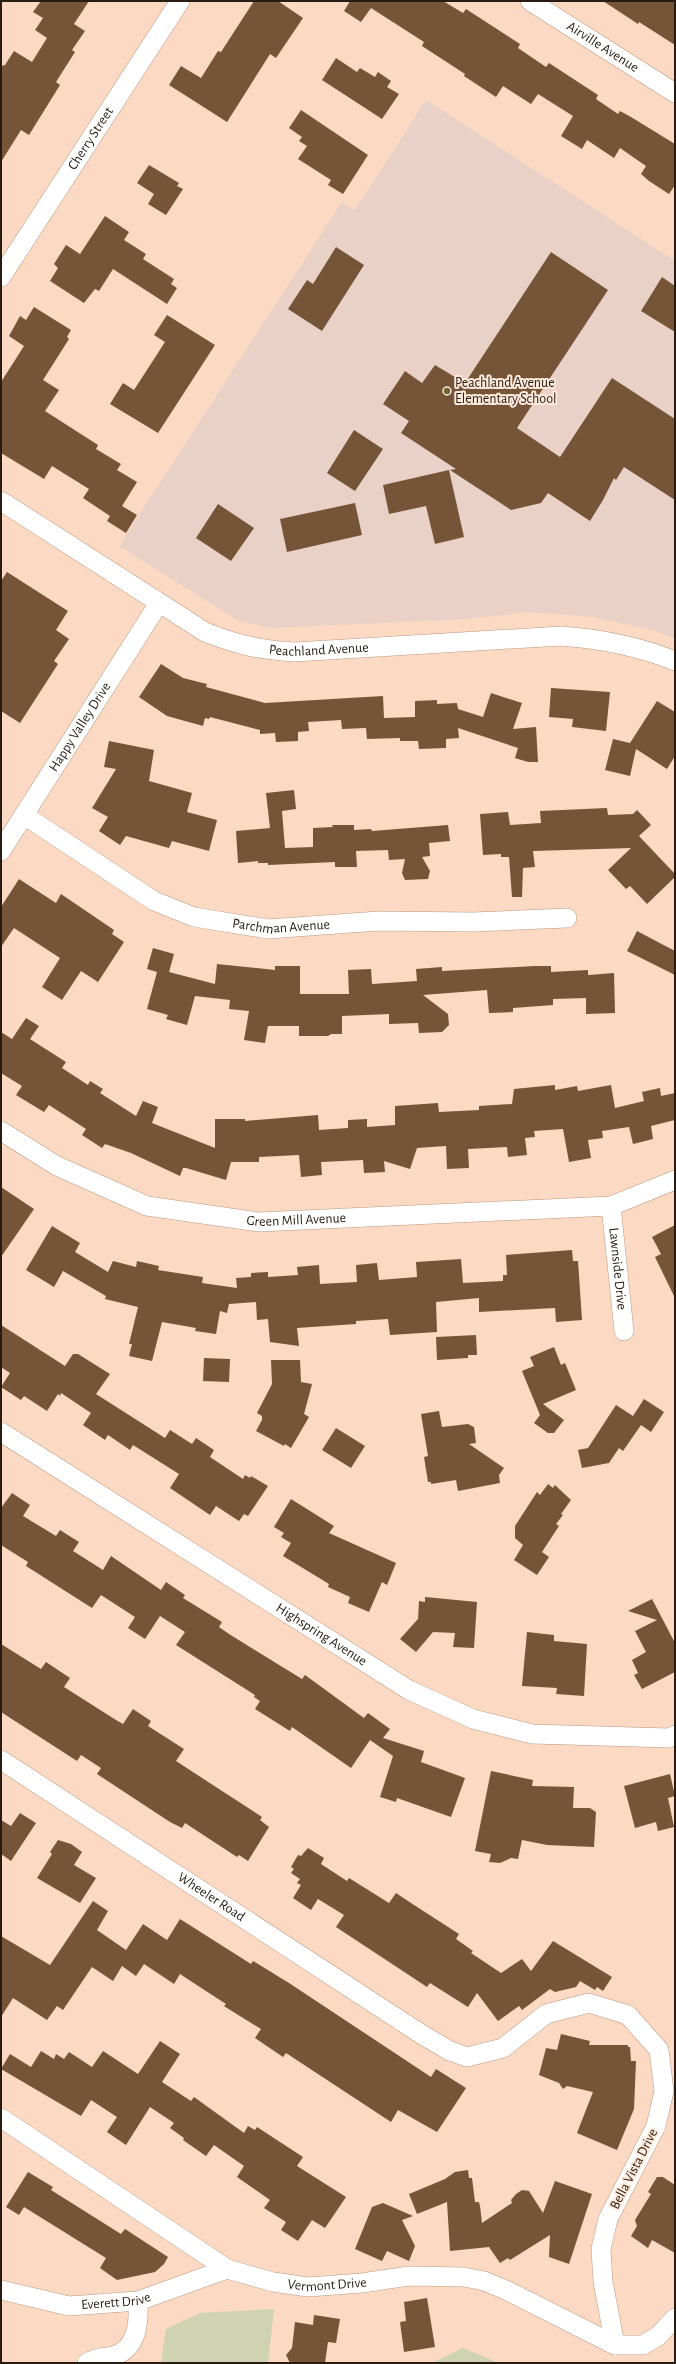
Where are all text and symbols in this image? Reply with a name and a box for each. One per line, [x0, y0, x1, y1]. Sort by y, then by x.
street label: Airville Avenue [564, 19, 641, 75]
street label: Cherry Street [65, 104, 116, 172]
place label: Peachland Avenue Elementary School [455, 376, 557, 406]
marker: Peachland Avenue Elementary School [442, 386, 452, 396]
street label: Peachland Avenue [268, 641, 369, 659]
street label: Happy Valley Drive [47, 680, 113, 774]
street label: Parchman Avenue [231, 916, 331, 937]
street label: Green Mill Avenue [246, 1211, 346, 1229]
street label: Lawnside Drive [606, 1227, 629, 1310]
street label: Highspring Avenue [273, 1601, 369, 1668]
street label: Wheeler Road [175, 1870, 247, 1924]
street label: Bella Vista Drive [608, 2126, 660, 2212]
street label: Vermont Drive [287, 2275, 368, 2294]
street label: Everett Drive [81, 2290, 153, 2312]

